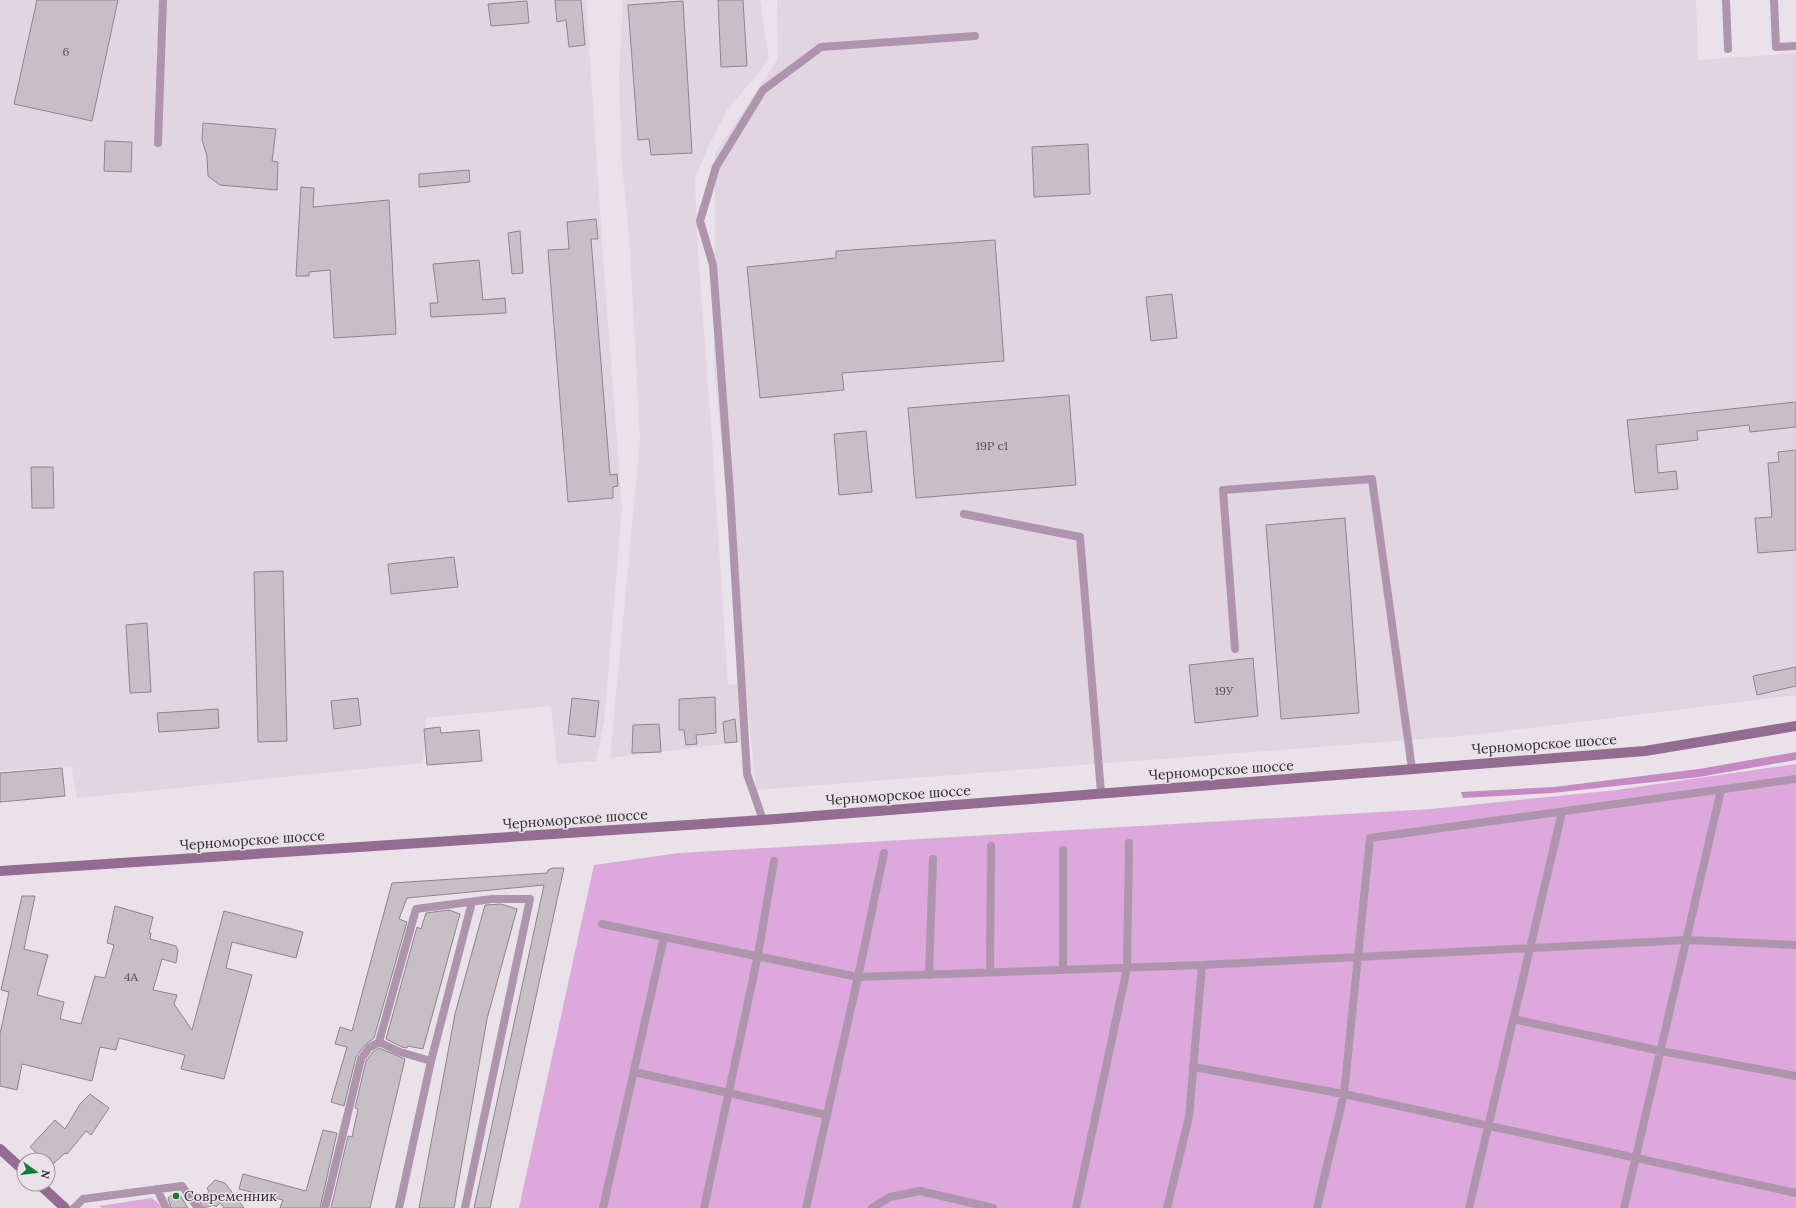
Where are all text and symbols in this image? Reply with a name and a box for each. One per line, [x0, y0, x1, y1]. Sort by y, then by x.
house number: 6 [63, 44, 70, 59]
house number: 19Р с1 [976, 438, 1008, 453]
house number: 19У [1215, 683, 1234, 698]
street label: Черноморское шоссе [1471, 730, 1618, 758]
street label: Черноморское шоссе [1148, 756, 1295, 784]
street label: Черноморское шоссе [825, 781, 972, 809]
street label: Черноморское шоссе [502, 805, 649, 833]
street label: Черноморское шоссе [179, 826, 326, 854]
house number: 4А [124, 969, 138, 984]
north arrow [16, 1152, 56, 1192]
text: N [38, 1169, 54, 1181]
place label: Современник [184, 1187, 277, 1205]
marker: Современник [171, 1191, 181, 1201]

